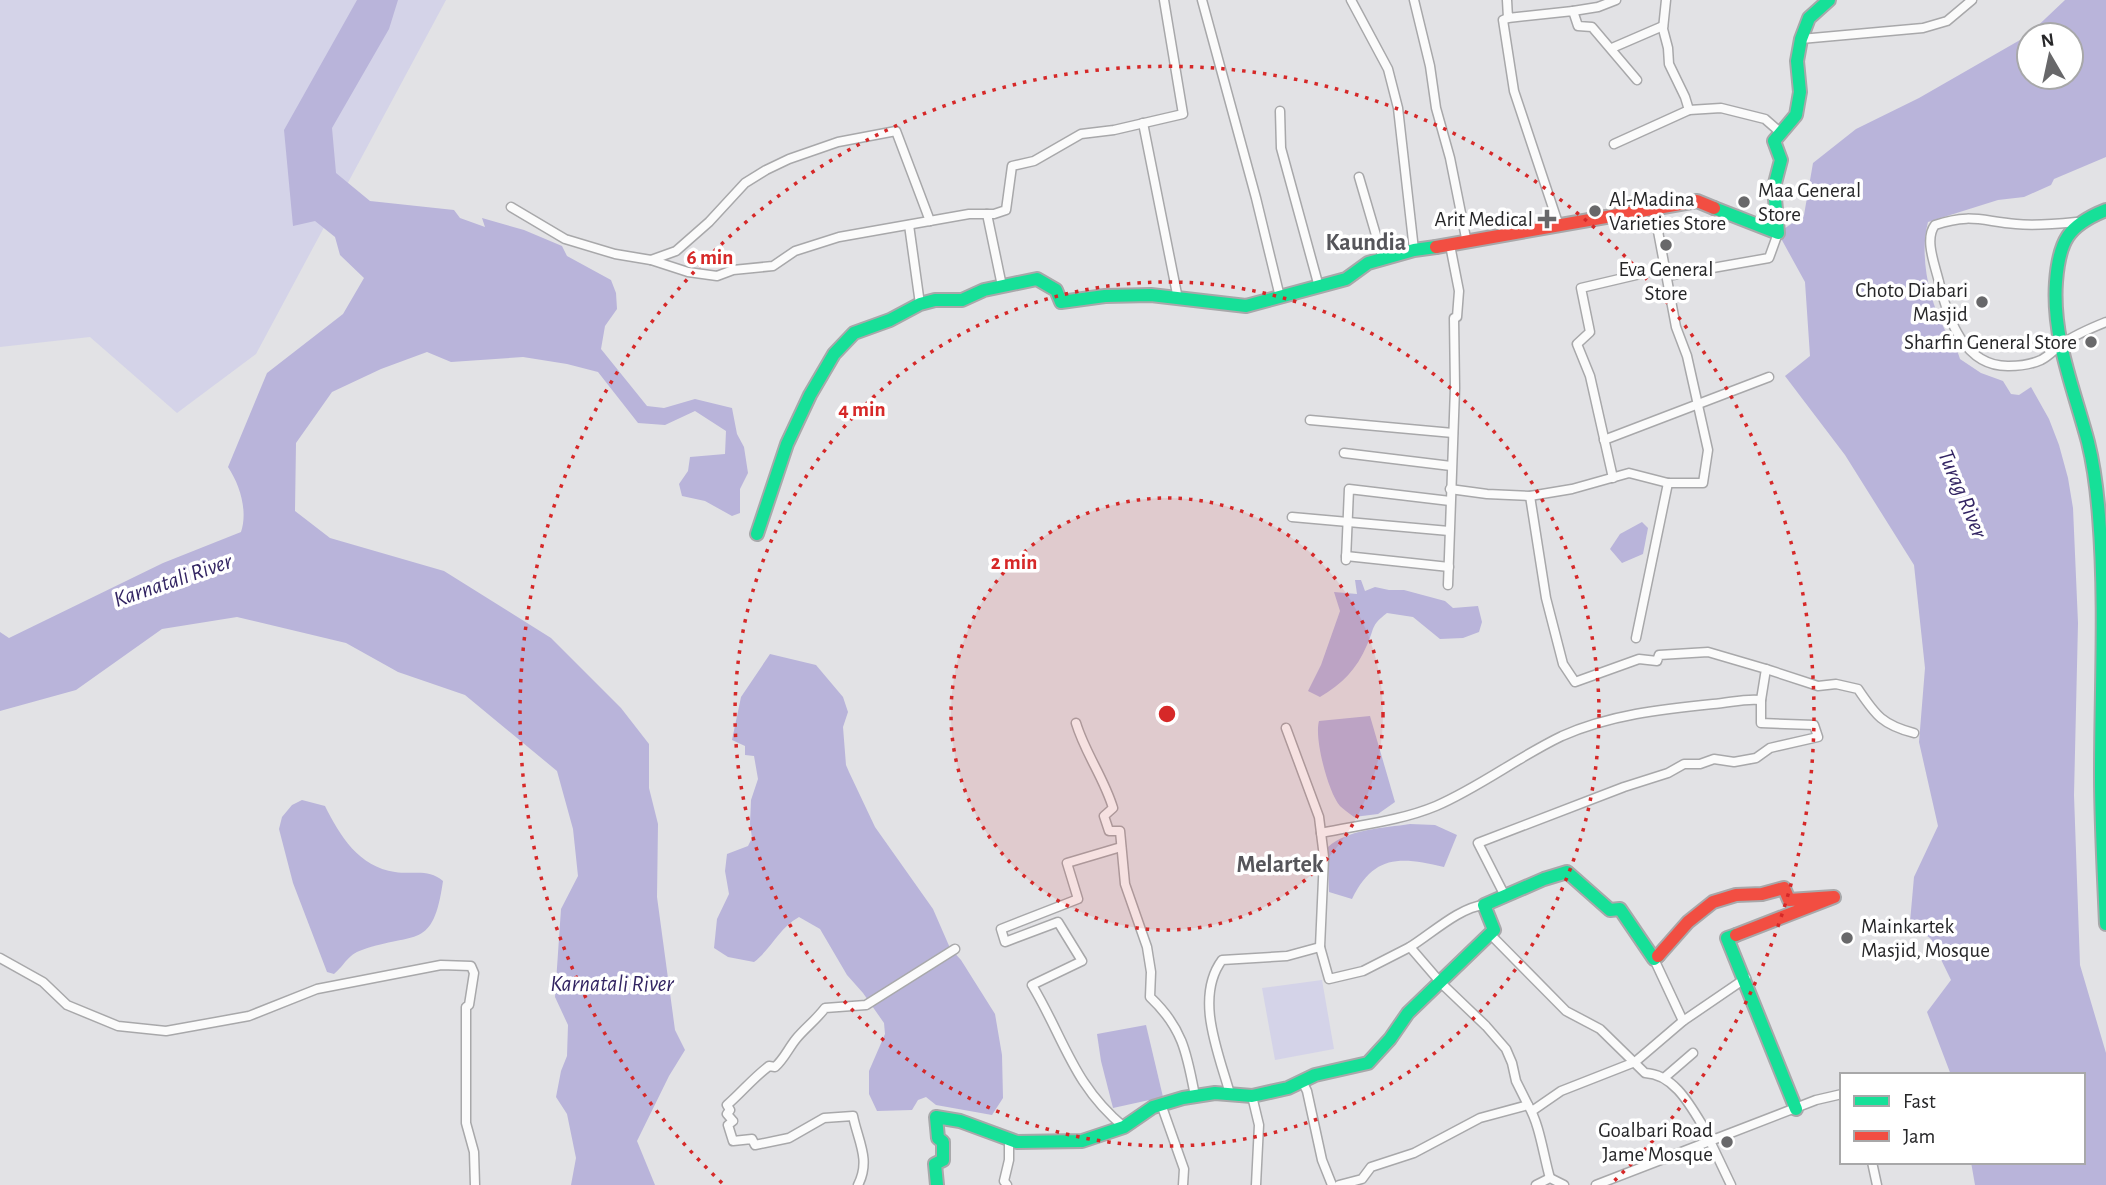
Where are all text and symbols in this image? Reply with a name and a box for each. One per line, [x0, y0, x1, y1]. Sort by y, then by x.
north arrow [2015, 21, 2085, 91]
text: N [2040, 30, 2056, 51]
place label: Maa General Store [1758, 180, 1861, 225]
place label: Al-Madina Varieties Store [1609, 189, 1726, 234]
marker: Maa General Store [1736, 194, 1752, 210]
marker: Al-Madina Varieties Store [1587, 203, 1603, 219]
place label: Arit Medical [1434, 209, 1533, 230]
marker: Arit Medical [1539, 211, 1555, 227]
district label: Kaundia [1326, 231, 1406, 255]
marker: Eva General Store [1658, 237, 1674, 253]
text: 6 min [687, 247, 733, 268]
place label: Eva General Store [1618, 259, 1714, 304]
place label: Choto Diabari Masjid [1855, 280, 1968, 325]
marker: Choto Diabari Masjid [1974, 294, 1990, 310]
place label: Sharfin General Store [1904, 332, 2077, 353]
marker: Sharfin General Store [2083, 334, 2099, 350]
text: 4 min [838, 399, 886, 420]
water label: Turag River [1933, 447, 1991, 542]
water label: Karnatali River [111, 550, 236, 612]
text: 2 min [991, 552, 1037, 573]
centre of rings [1155, 702, 1179, 726]
district label: Melartek [1236, 853, 1324, 877]
place label: Mainkartek Masjid, Mosque [1861, 916, 1990, 961]
marker: Mainkartek Masjid, Mosque [1839, 930, 1855, 946]
water label: Karnatali River [550, 973, 674, 996]
legend [1840, 1073, 2085, 1164]
text: Fast [1903, 1091, 1936, 1112]
place label: Goalbari Road Jame Mosque [1598, 1120, 1713, 1165]
text: Jam [1903, 1126, 1935, 1147]
marker: Goalbari Road Jame Mosque [1719, 1134, 1735, 1150]

